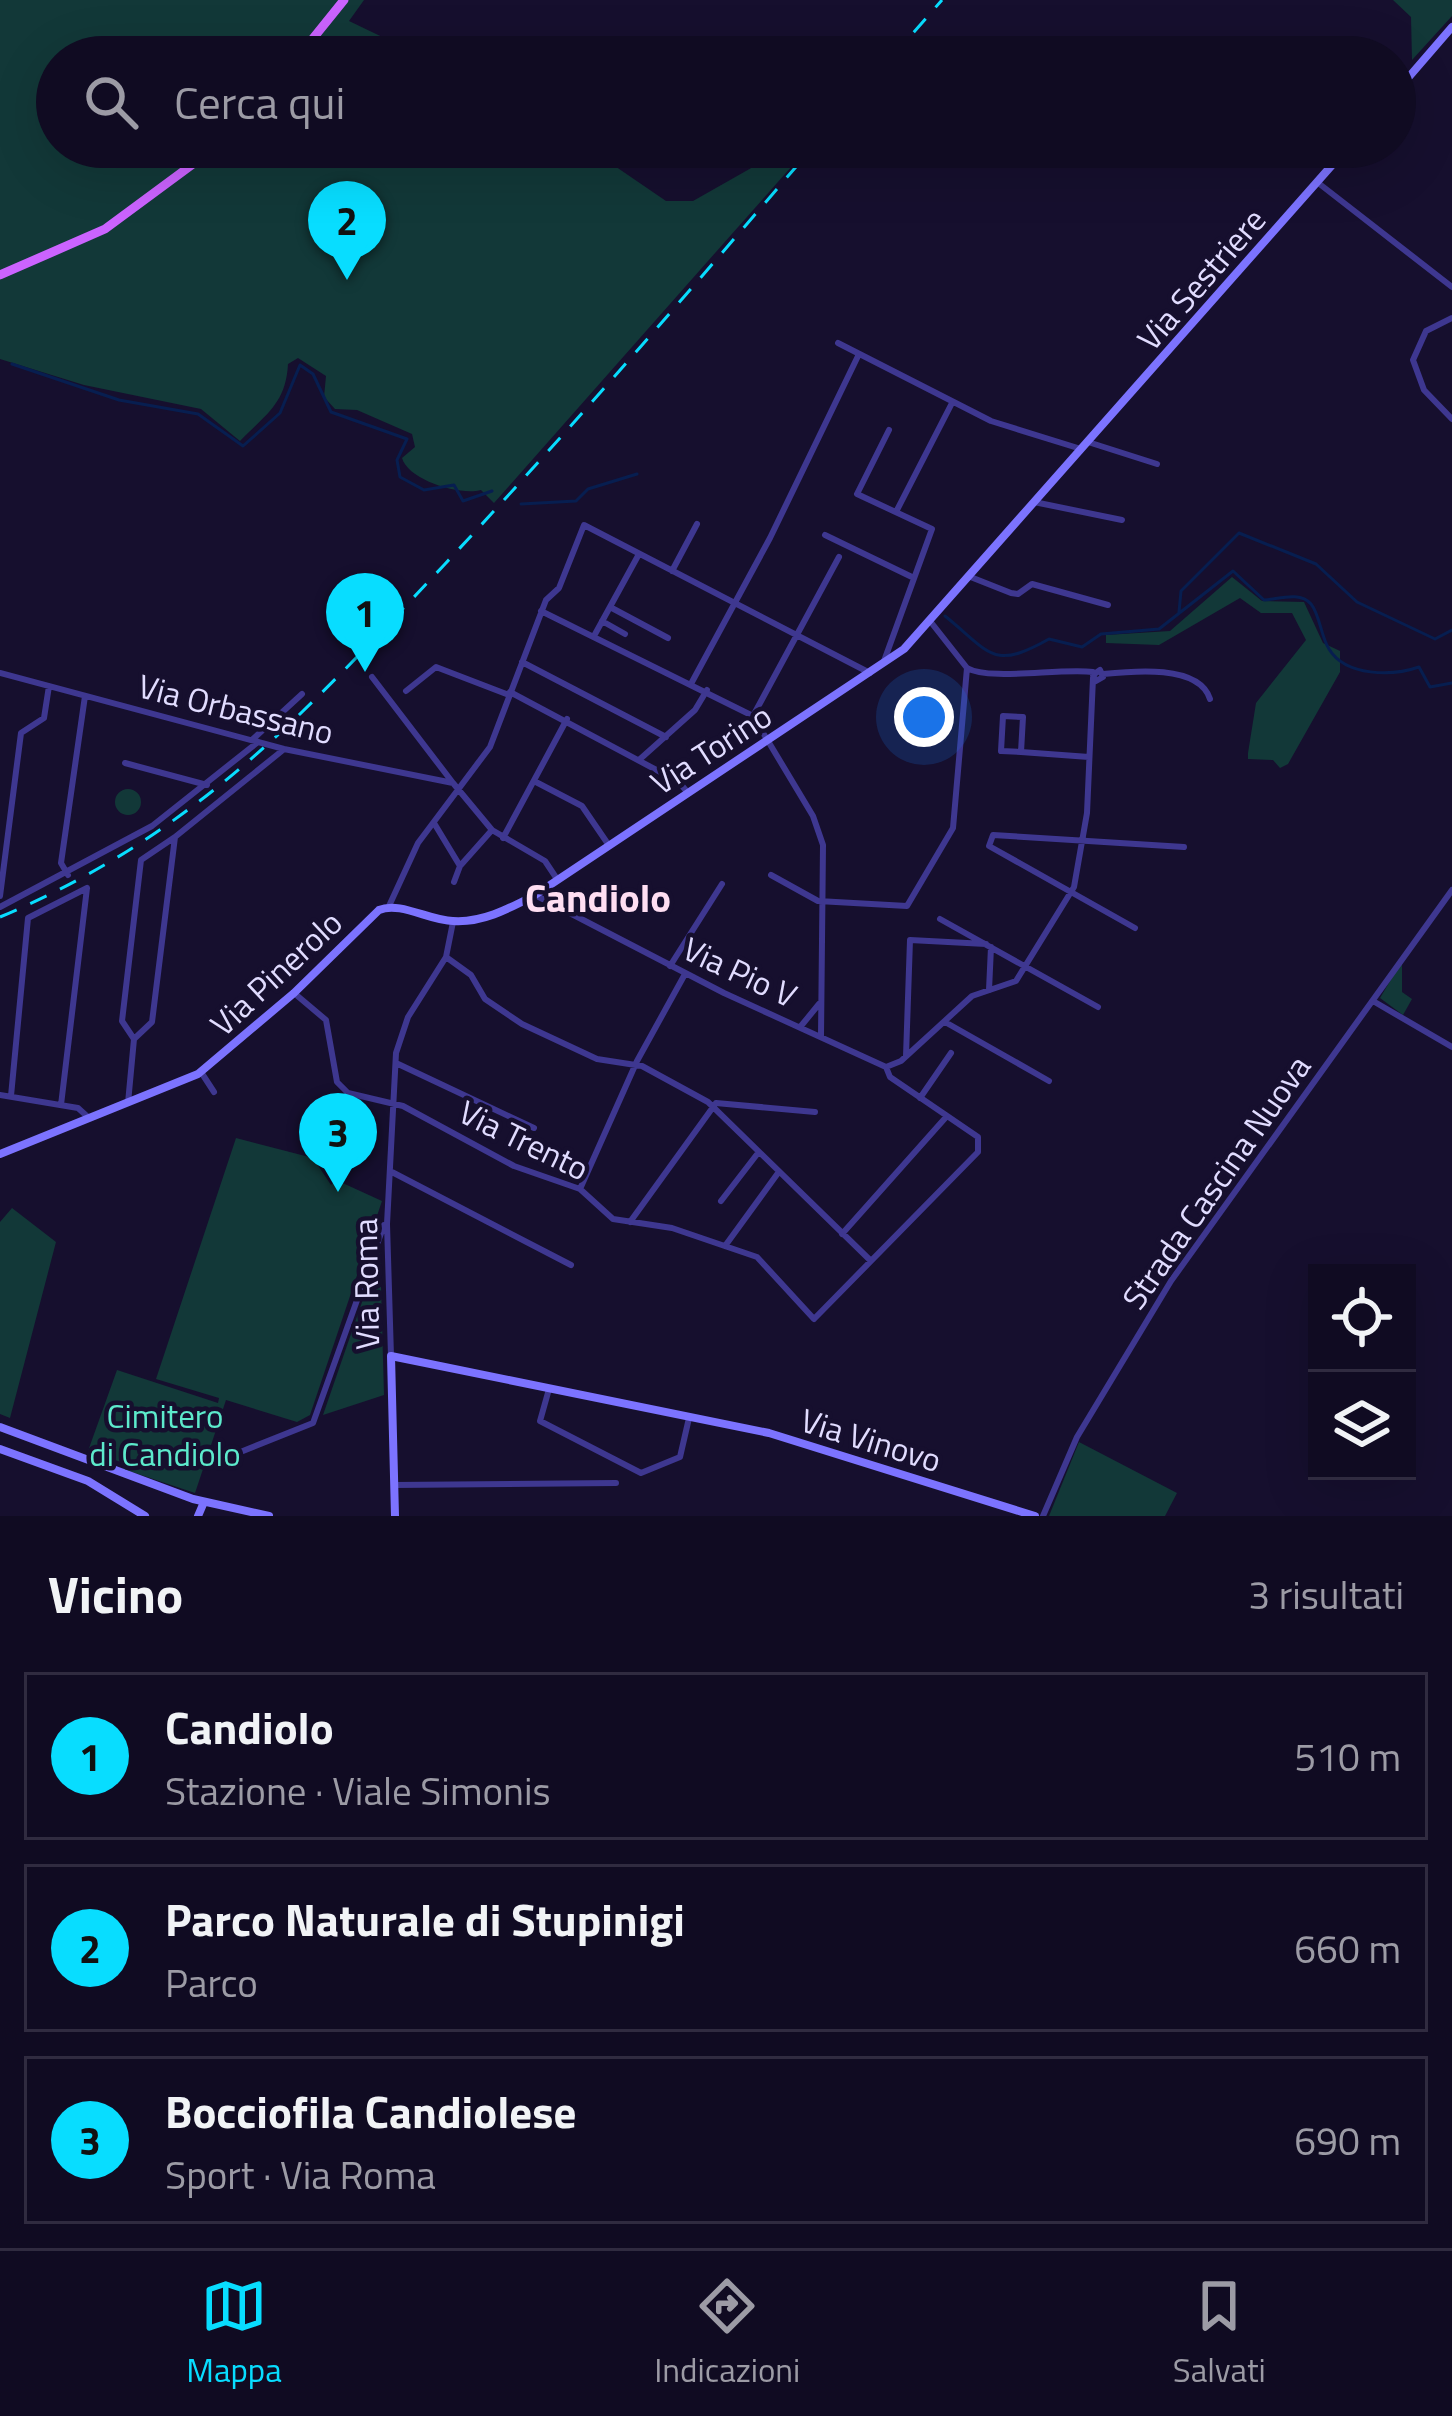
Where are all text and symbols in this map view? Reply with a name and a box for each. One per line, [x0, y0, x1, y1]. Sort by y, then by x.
search box [36, 36, 1416, 168]
text: Cerca qui [174, 68, 345, 136]
icon: search [78, 69, 144, 135]
pin: 2 [308, 181, 386, 280]
street label: Via Sestriere [1125, 197, 1277, 361]
pin: 1 [326, 573, 404, 672]
street label: Via Orbassano [133, 661, 339, 757]
your location [894, 687, 954, 747]
street label: Via Torino [640, 691, 782, 807]
district label: Candiolo [525, 868, 671, 927]
street label: Via Pinerolo [199, 898, 353, 1048]
street label: Via Pio V [675, 924, 805, 1020]
street label: Strada Cascina Nuova [1109, 1045, 1323, 1319]
street label: Via Trento [451, 1087, 597, 1193]
pin: 3 [299, 1093, 377, 1192]
street label: Via Roma [340, 1218, 392, 1350]
map controls [1308, 1264, 1416, 1480]
button: locate [1308, 1264, 1416, 1372]
button: layers [1308, 1372, 1416, 1480]
park label: Cimitero di Candiolo [89, 1391, 241, 1479]
street label: Via Vinovo [795, 1395, 947, 1485]
text: Vicino [48, 1555, 183, 1633]
text: 3 risultati [1248, 1565, 1404, 1624]
text: Candiolo [165, 1693, 334, 1761]
text: 1 [79, 1727, 101, 1786]
text: 510 m [1294, 1727, 1401, 1786]
text: Stazione · Viale Simonis [165, 1761, 551, 1820]
text: Parco Naturale di Stupinigi [165, 1885, 685, 1953]
text: 2 [79, 1919, 101, 1978]
text: 660 m [1294, 1919, 1401, 1978]
text: Parco [165, 1953, 258, 2012]
text: Bocciofila Candiolese [165, 2077, 576, 2145]
text: 3 [79, 2111, 101, 2170]
text: 690 m [1294, 2111, 1401, 2170]
text: Sport · Via Roma [165, 2145, 436, 2204]
tab: Mappa [186, 2273, 282, 2395]
tab: Indicazioni [654, 2273, 800, 2395]
tab: Salvati [1173, 2273, 1266, 2395]

